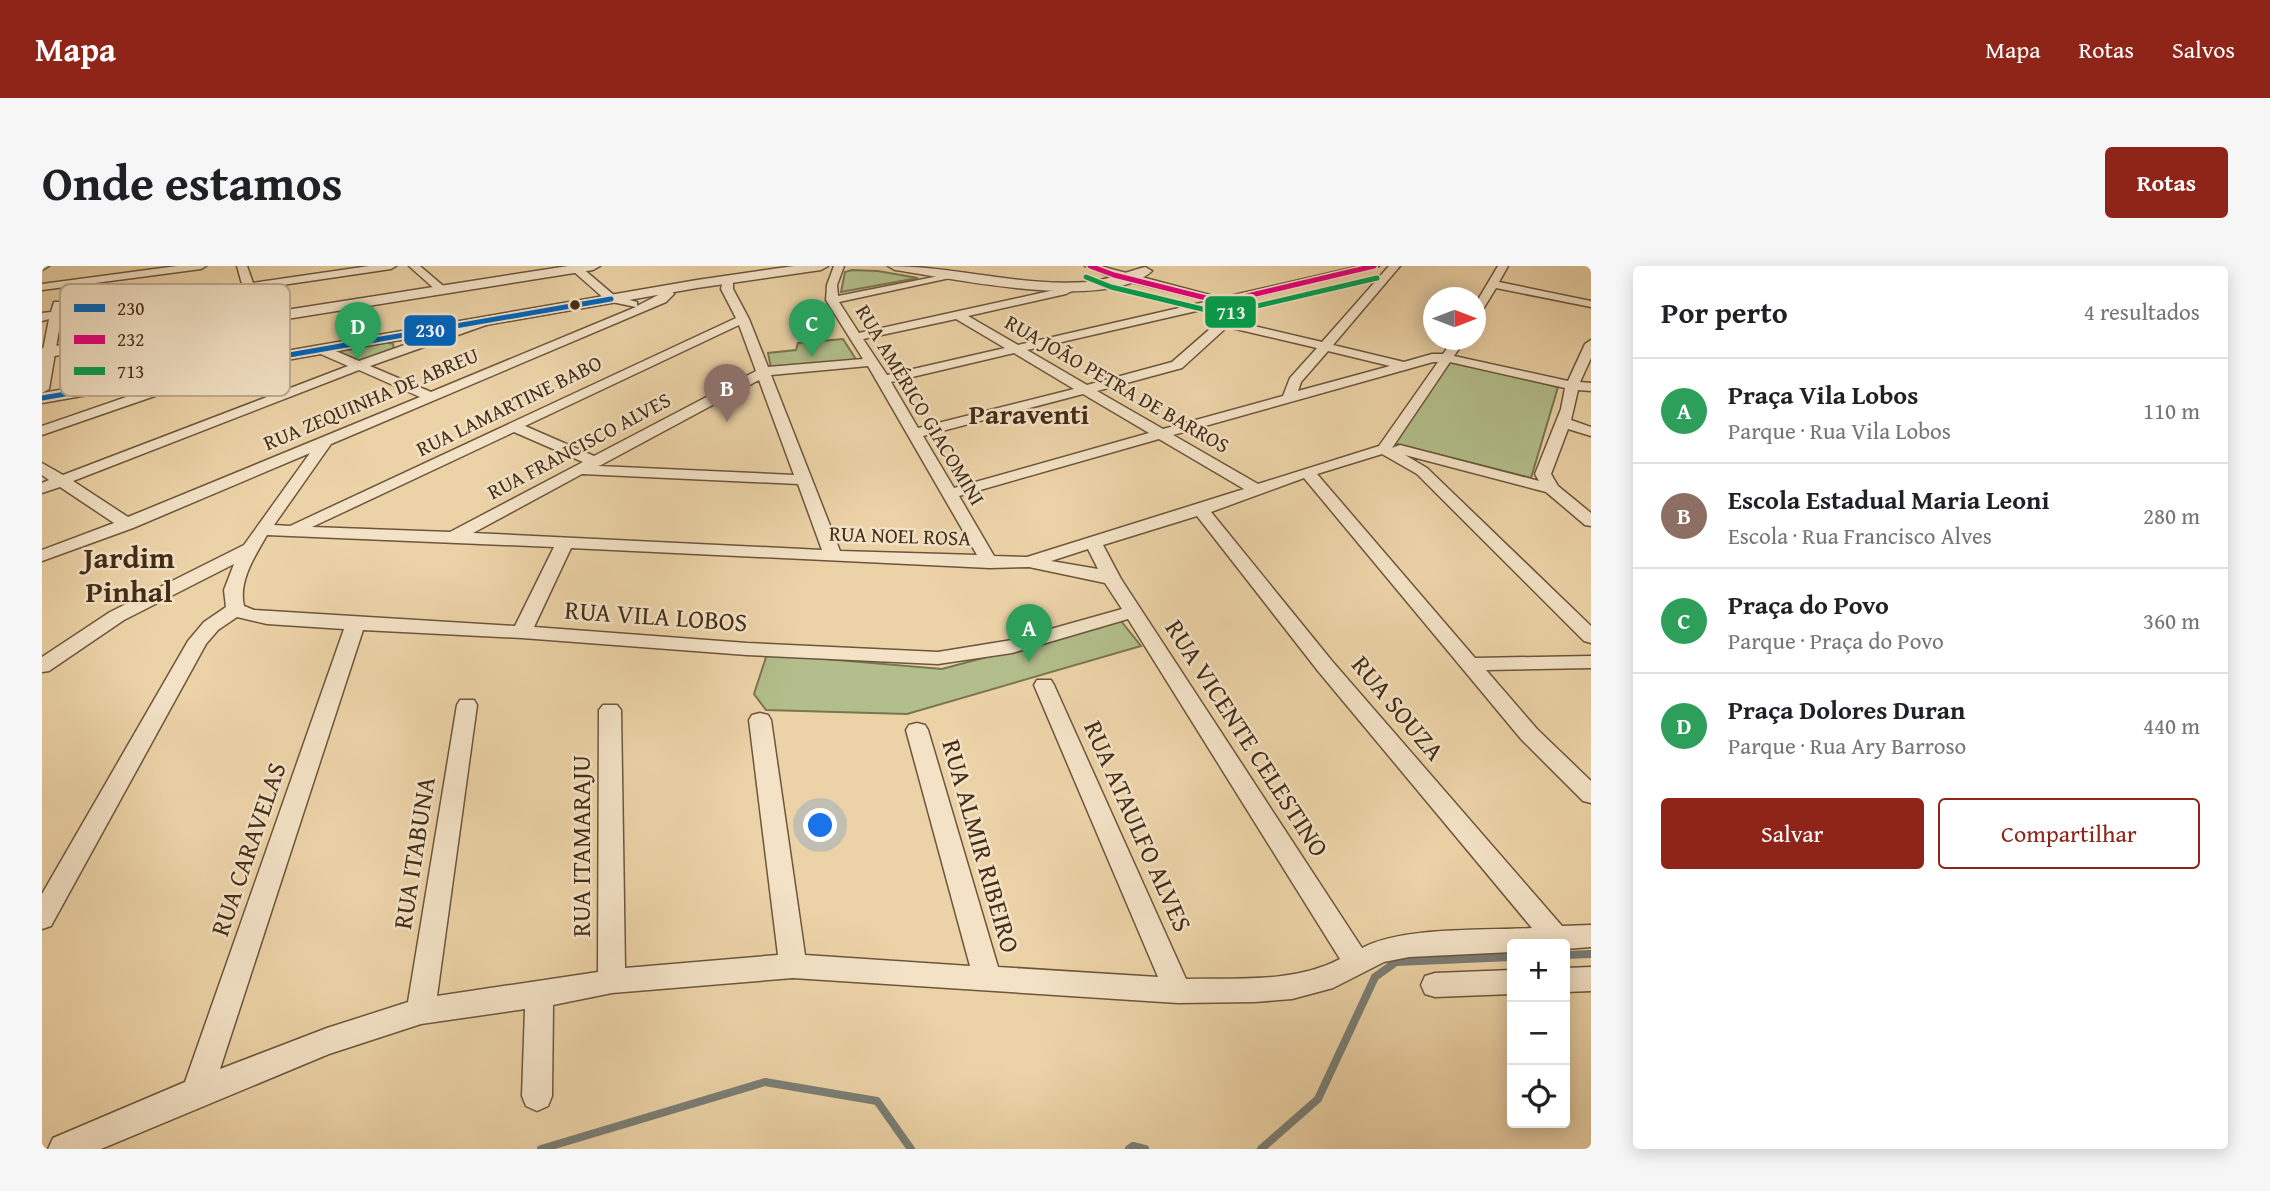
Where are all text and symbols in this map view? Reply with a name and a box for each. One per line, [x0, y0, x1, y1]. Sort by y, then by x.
text: Mapa [35, 25, 116, 73]
text: Mapa [1985, 32, 2041, 67]
text: Rotas [2079, 32, 2134, 67]
text: Salvos [2172, 32, 2235, 67]
text: Onde estamos [42, 146, 343, 218]
button: Rotas [2105, 147, 2228, 218]
legend [60, 284, 290, 396]
north arrow [1423, 287, 1486, 350]
text: Por perto [1661, 290, 1788, 334]
text: 230 [117, 294, 144, 322]
line badge: 713 [1204, 295, 1257, 329]
text: 4 resultados [2084, 295, 2200, 328]
unlabelled marker [568, 298, 582, 312]
street label: RUA AMÉRICO GIACOMINI [848, 298, 993, 511]
text: 713 [1216, 298, 1246, 326]
pin: C [789, 299, 835, 357]
pin: D [335, 302, 381, 360]
street label: RUA JOÃO PETRA DE BARROS [999, 306, 1235, 461]
line badge: 230 [403, 314, 457, 347]
text: 230 [415, 316, 445, 344]
text: 232 [117, 325, 144, 353]
street label: RUA ZEQUINHA DE ABREU [258, 339, 483, 458]
street label: RUA LAMARTINE BABO [411, 347, 607, 464]
text: 713 [117, 357, 144, 385]
pin: B [704, 364, 750, 422]
text: Praça Vila Lobos [1728, 375, 1918, 414]
street label: RUA FRANCISCO ALVES [482, 384, 676, 507]
district label: Paraventi [969, 393, 1090, 434]
text: A [1677, 394, 1691, 427]
text: 110 m [2143, 394, 2200, 427]
text: Parque · Rua Vila Lobos [1728, 414, 1951, 447]
text: Escola Estadual Maria Leoni [1728, 480, 2050, 519]
text: B [1677, 499, 1691, 532]
text: 280 m [2143, 499, 2200, 532]
street label: RUA NOEL ROSA [828, 518, 972, 553]
text: Escola · Rua Francisco Alves [1728, 519, 1992, 552]
district label: Jardim Pinhal [78, 535, 175, 613]
text: Praça do Povo [1728, 585, 1889, 624]
street label: RUA VILA LOBOS [563, 590, 749, 641]
pin: A [1006, 604, 1052, 662]
text: C [1677, 604, 1691, 637]
text: 360 m [2143, 604, 2200, 637]
street label: RUA VICENTE CELESTINO [1156, 611, 1339, 864]
text: Parque · Praça do Povo [1728, 624, 1944, 657]
street label: RUA SOUZA [1342, 646, 1454, 769]
text: Praça Dolores Duran [1728, 690, 1965, 729]
text: D [1677, 709, 1691, 742]
text: 440 m [2143, 709, 2200, 742]
street label: RUA ATAULFO ALVES [1074, 714, 1203, 938]
text: Parque · Rua Ary Barroso [1728, 729, 1966, 762]
street label: RUA ALMIR RIBEIRO [932, 735, 1031, 957]
street label: RUA ITAMARAJU [561, 755, 600, 937]
street label: RUA CARAVELAS [200, 757, 296, 941]
street label: RUA ITABUNA [382, 774, 445, 932]
button: Salvar [1661, 798, 1924, 869]
button: Compartilhar [1938, 798, 2200, 869]
your location [803, 808, 837, 842]
map controls [1507, 939, 1570, 1128]
button: + [1507, 939, 1570, 1002]
button: − [1507, 1002, 1570, 1065]
button: locate [1507, 1065, 1570, 1128]

